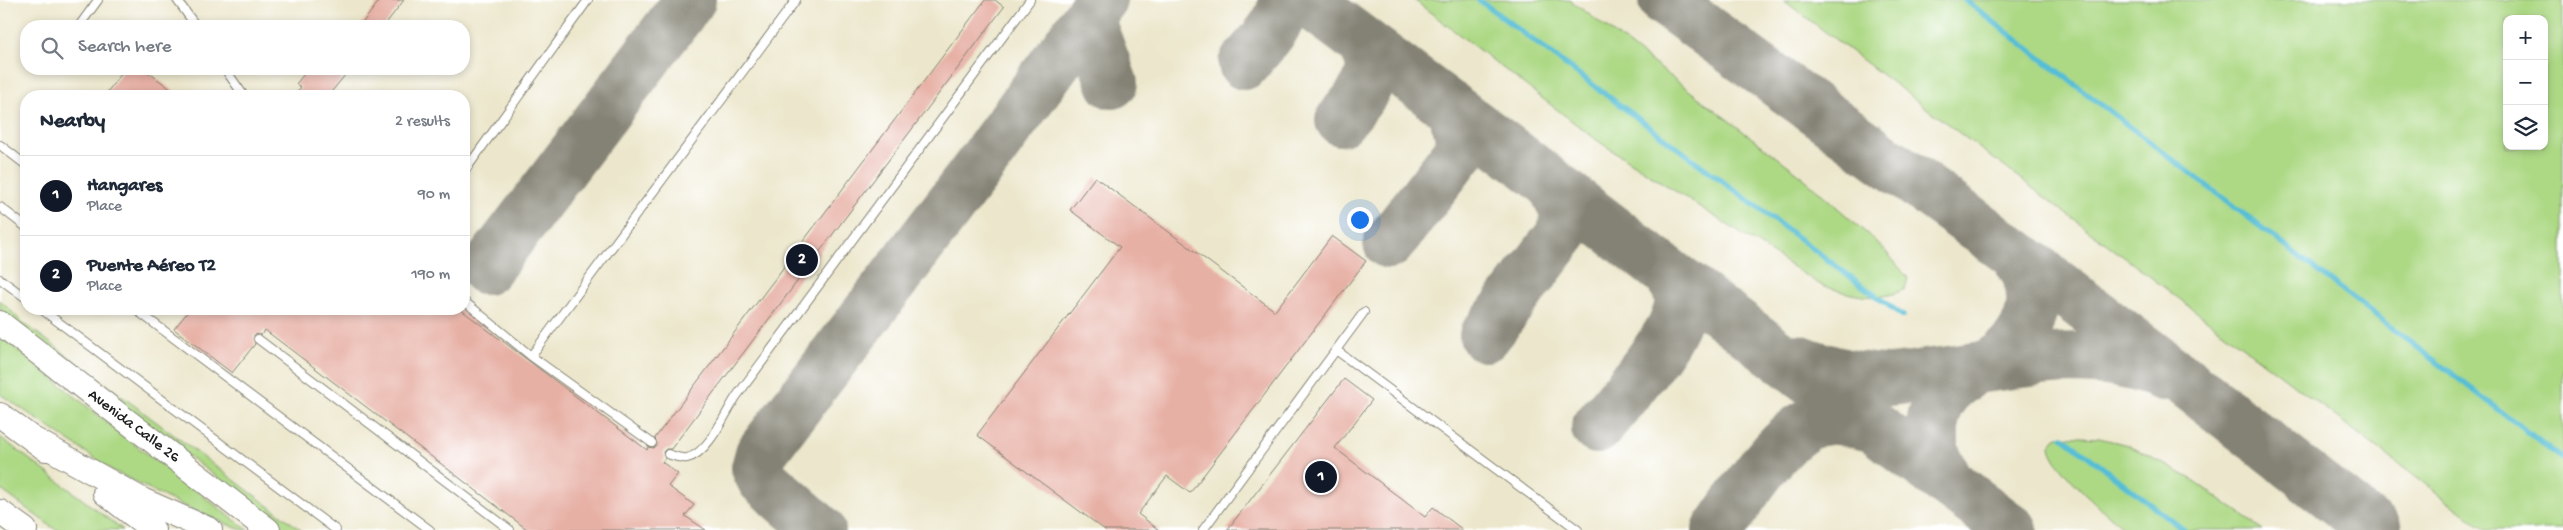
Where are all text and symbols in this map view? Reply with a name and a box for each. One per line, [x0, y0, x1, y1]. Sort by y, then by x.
map controls [2503, 15, 2548, 150]
button: + [2503, 15, 2548, 60]
search box [20, 20, 470, 75]
icon: search [38, 34, 66, 62]
text: Search here [78, 36, 172, 59]
button: − [2503, 60, 2548, 105]
button: layers [2503, 105, 2548, 150]
text: Nearby [40, 110, 105, 135]
text: 2 results [395, 113, 450, 132]
text: Hangares [87, 175, 162, 198]
text: 1 [53, 186, 59, 205]
text: 90 m [418, 186, 450, 205]
text: Place [87, 198, 122, 217]
your location [1347, 207, 1373, 233]
pin: 2 [786, 241, 818, 279]
text: Puente Aéreo T2 [87, 255, 216, 278]
text: 2 [52, 266, 60, 285]
text: 190 m [411, 266, 450, 285]
text: Place [87, 278, 122, 297]
street label: Avenida Calle 26 [83, 386, 184, 468]
pin: 1 [1305, 458, 1337, 496]

